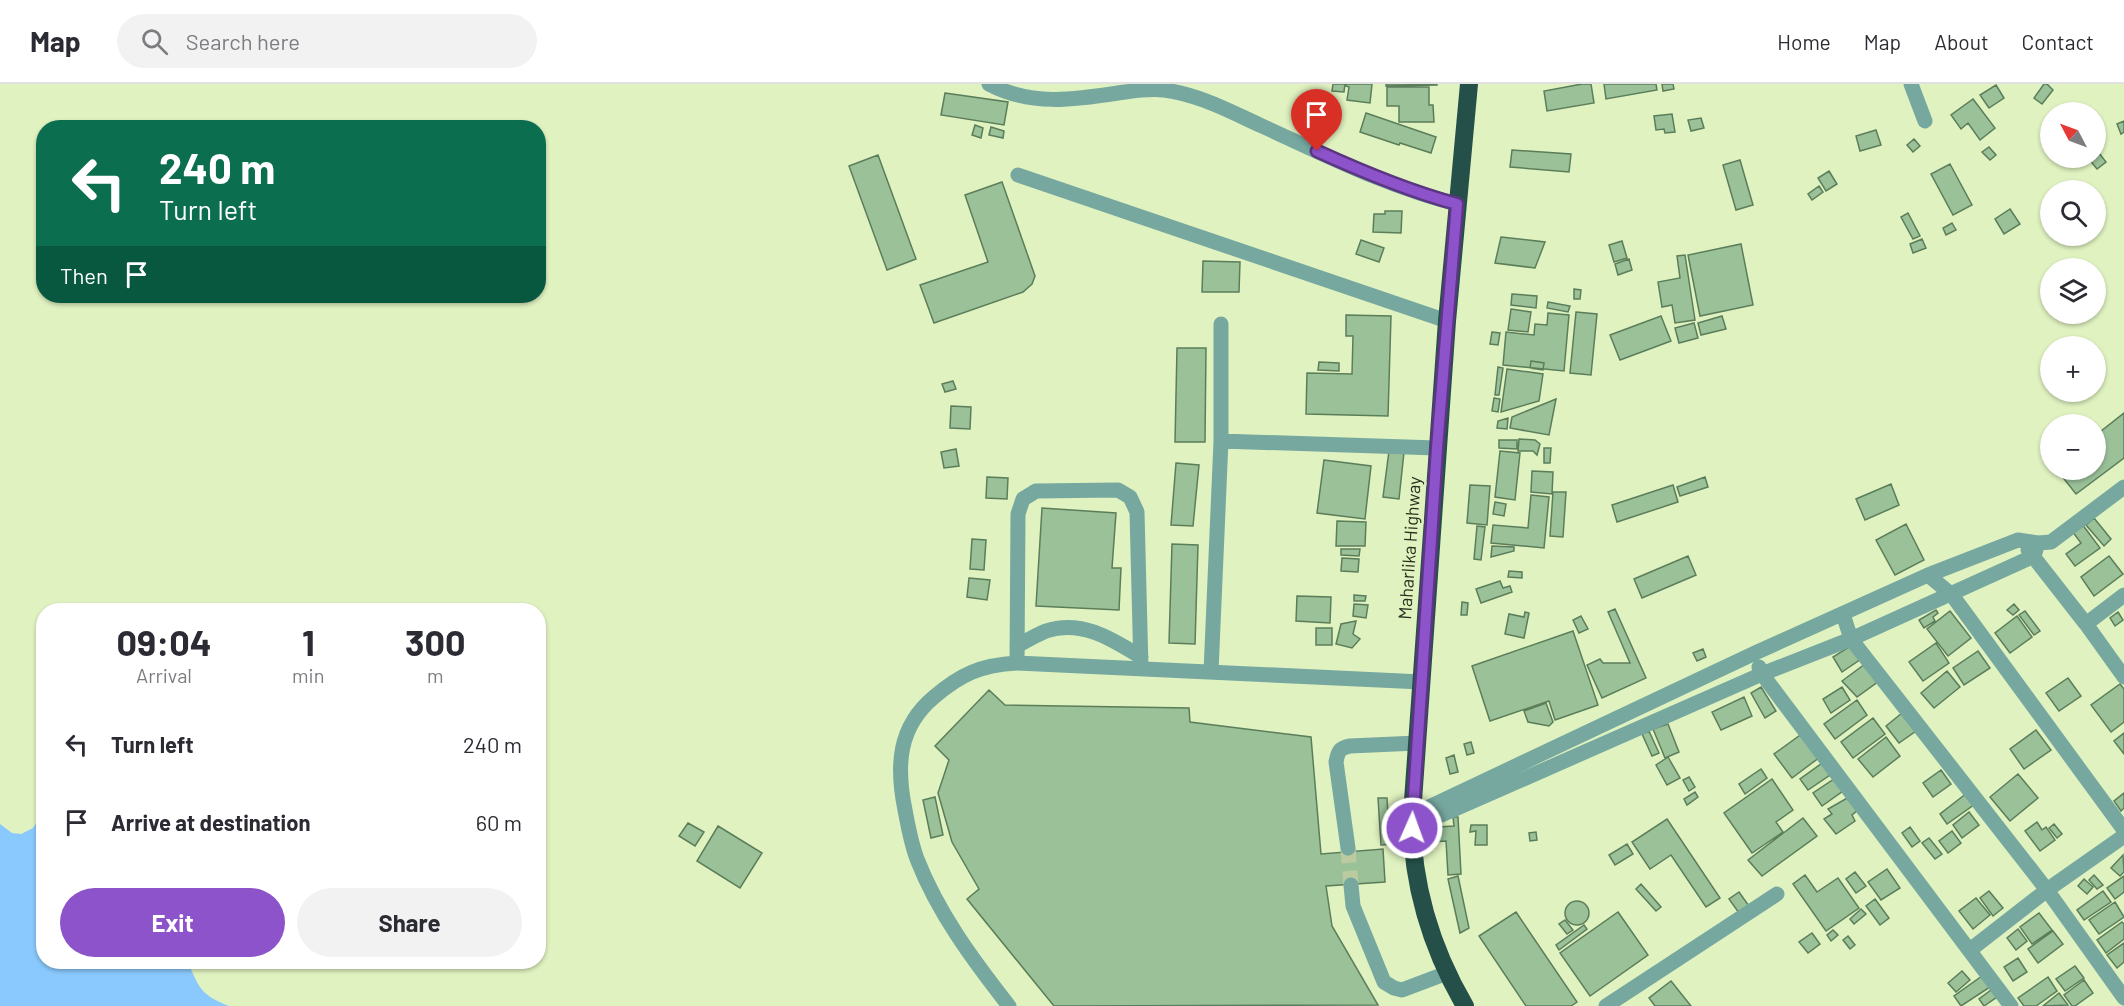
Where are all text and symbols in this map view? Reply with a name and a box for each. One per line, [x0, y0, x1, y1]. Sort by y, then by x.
search box [117, 14, 537, 68]
text: Map [30, 24, 81, 58]
icon: search [138, 25, 171, 58]
text: Search here [186, 28, 300, 54]
text: Home [1777, 29, 1831, 54]
text: Map [1864, 29, 1901, 54]
text: About [1934, 29, 1989, 54]
text: Contact [2022, 29, 2094, 54]
pin [1291, 89, 1342, 151]
icon: arrive [1300, 98, 1333, 131]
north arrow [2040, 102, 2106, 168]
map controls [2040, 102, 2106, 480]
text: 240 m [159, 142, 275, 192]
icon: left [60, 144, 138, 222]
button: search [2040, 180, 2106, 246]
text: Turn left [159, 193, 257, 225]
icon: arrive [120, 258, 153, 291]
button: layers [2040, 258, 2106, 324]
text: Then [60, 262, 108, 288]
button: + [2040, 336, 2106, 402]
button: − [2040, 414, 2106, 480]
street label: Maharlika Highway [1393, 476, 1425, 620]
text: 09:04 [117, 620, 212, 663]
text: 1 [302, 620, 315, 663]
text: 300 [405, 620, 465, 663]
text: Arrival [136, 663, 192, 687]
text: min [292, 663, 324, 687]
text: m [427, 663, 443, 687]
icon: left [60, 728, 93, 761]
text: Turn left [111, 731, 194, 757]
text: 240 m [463, 731, 522, 757]
position arrow [1380, 796, 1444, 860]
icon: arrive [60, 806, 93, 839]
text: Arrive at destination [111, 809, 310, 835]
text: 60 m [476, 809, 522, 835]
button: Exit [60, 888, 285, 957]
button: Share [297, 888, 522, 957]

